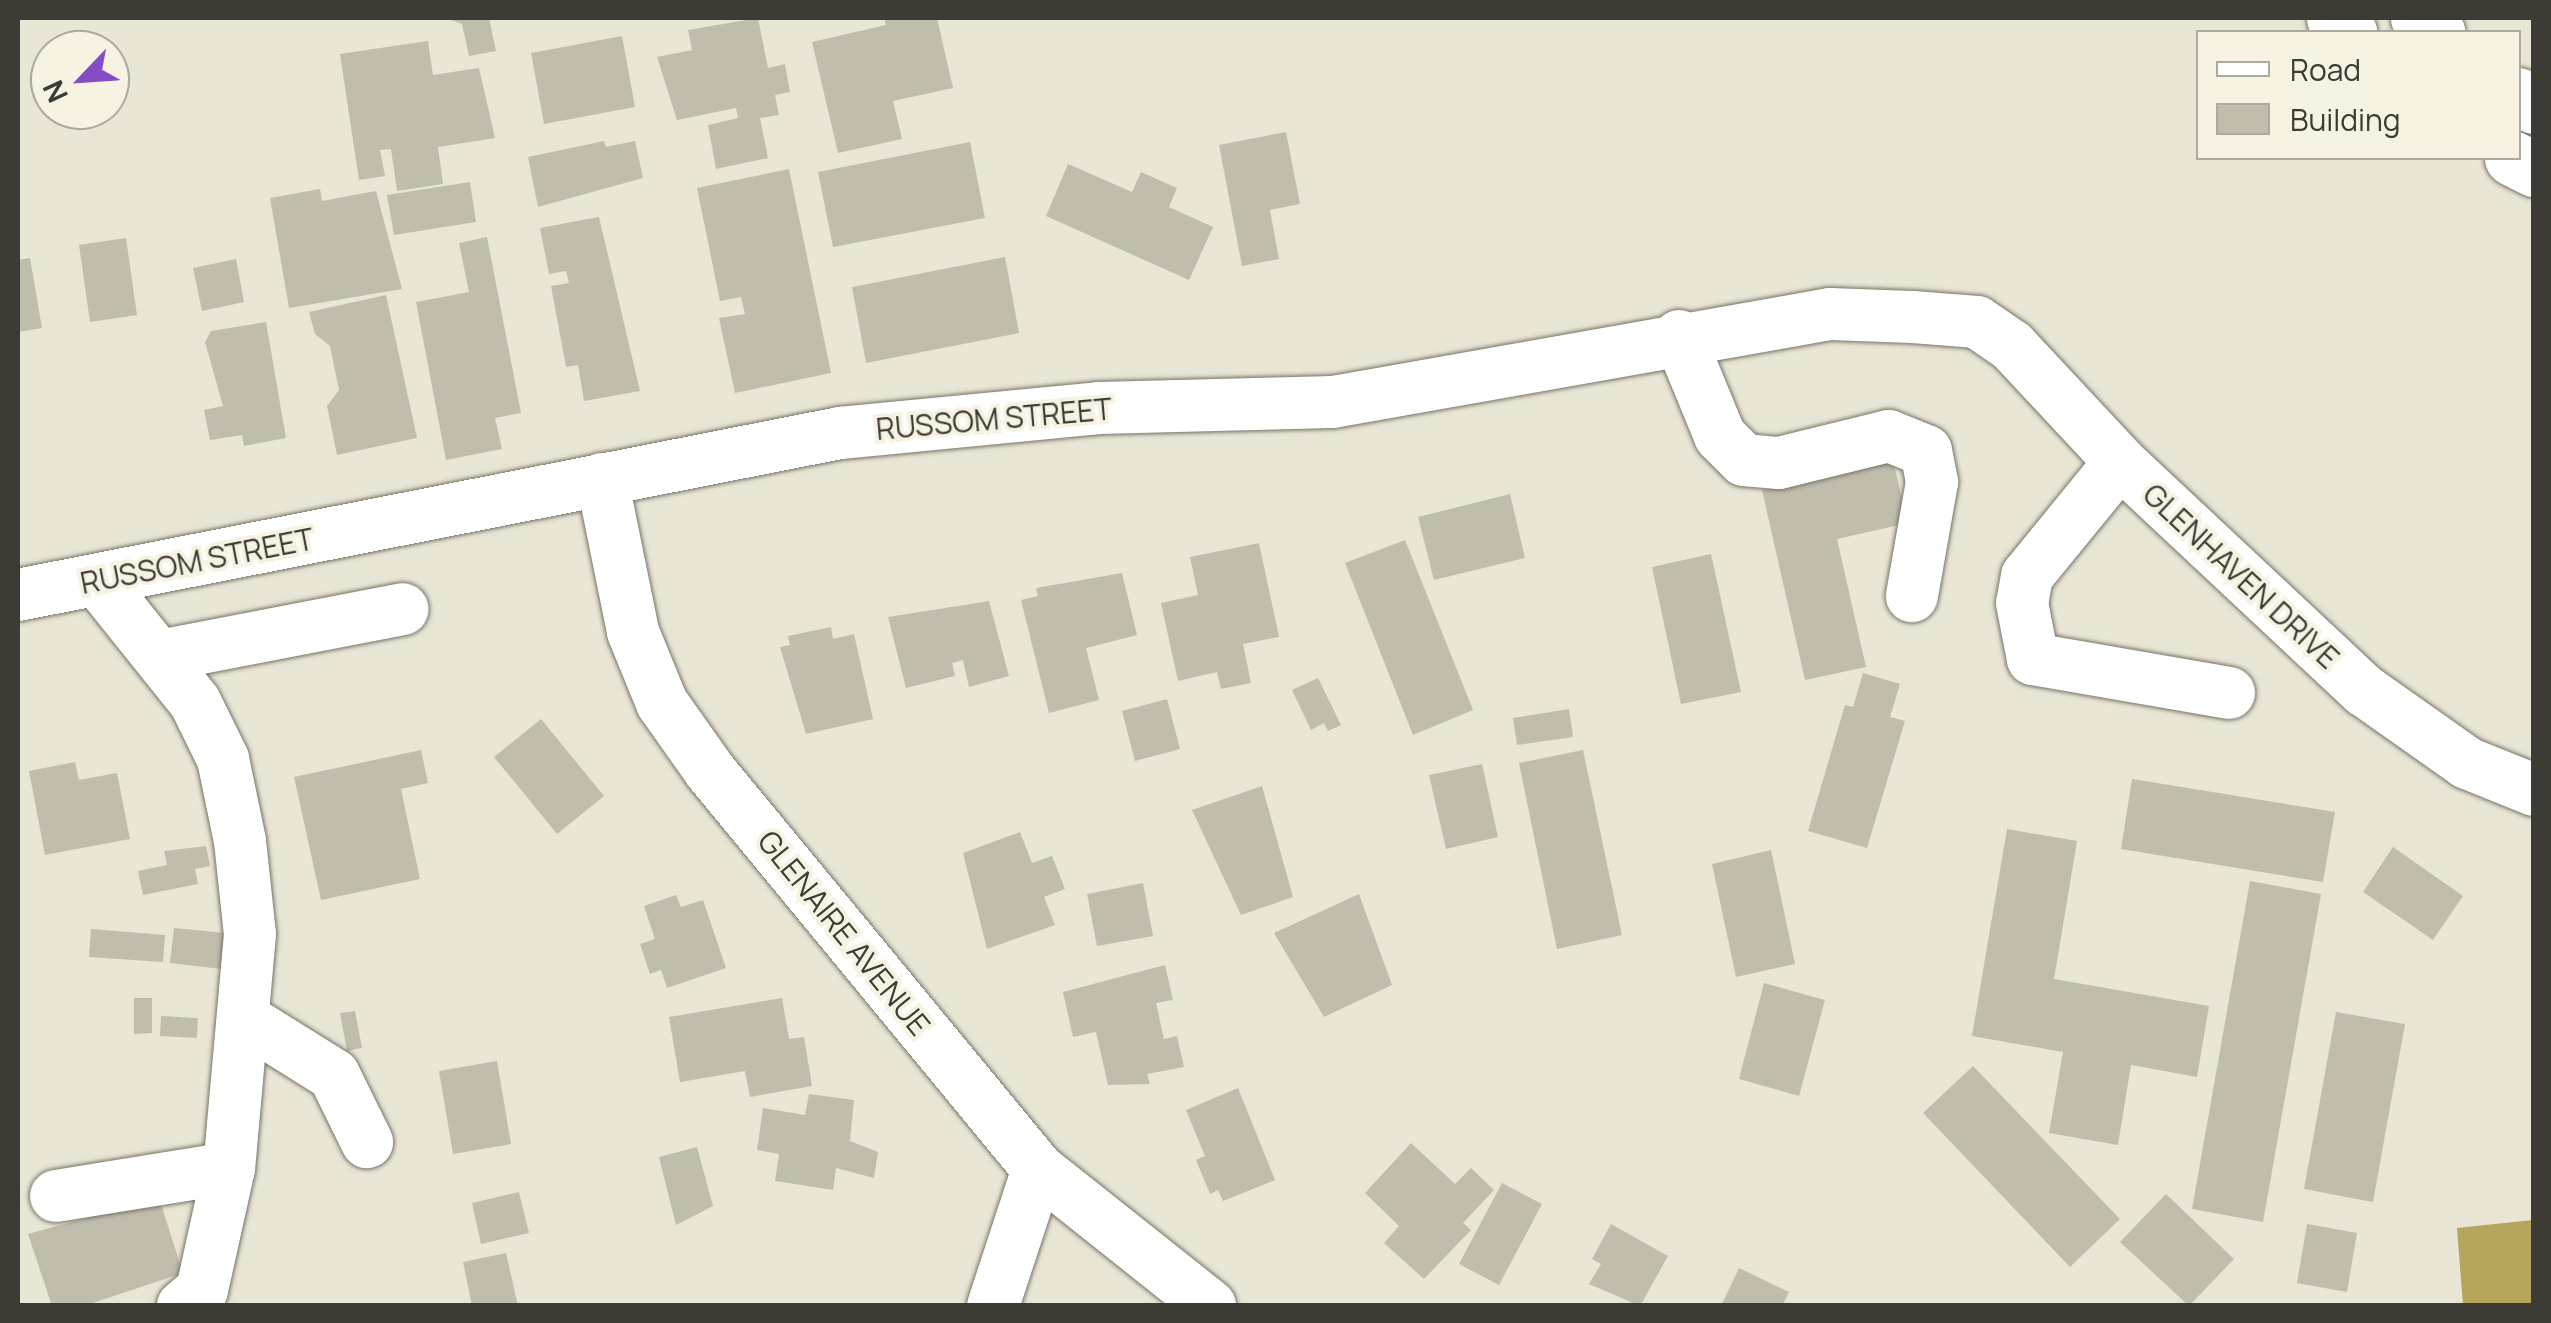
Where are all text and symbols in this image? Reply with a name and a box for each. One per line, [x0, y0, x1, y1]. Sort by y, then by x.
north arrow [30, 30, 130, 130]
legend [2196, 30, 2521, 160]
text: Road [2290, 49, 2361, 90]
text: N [33, 75, 76, 109]
text: Building [2290, 99, 2401, 140]
street label: RUSSOM STREET [874, 391, 1114, 447]
street label: GLENHAVEN DRIVE [2136, 476, 2346, 676]
street label: RUSSOM STREET [77, 521, 317, 601]
street label: GLENAIRE AVENUE [750, 823, 938, 1043]

